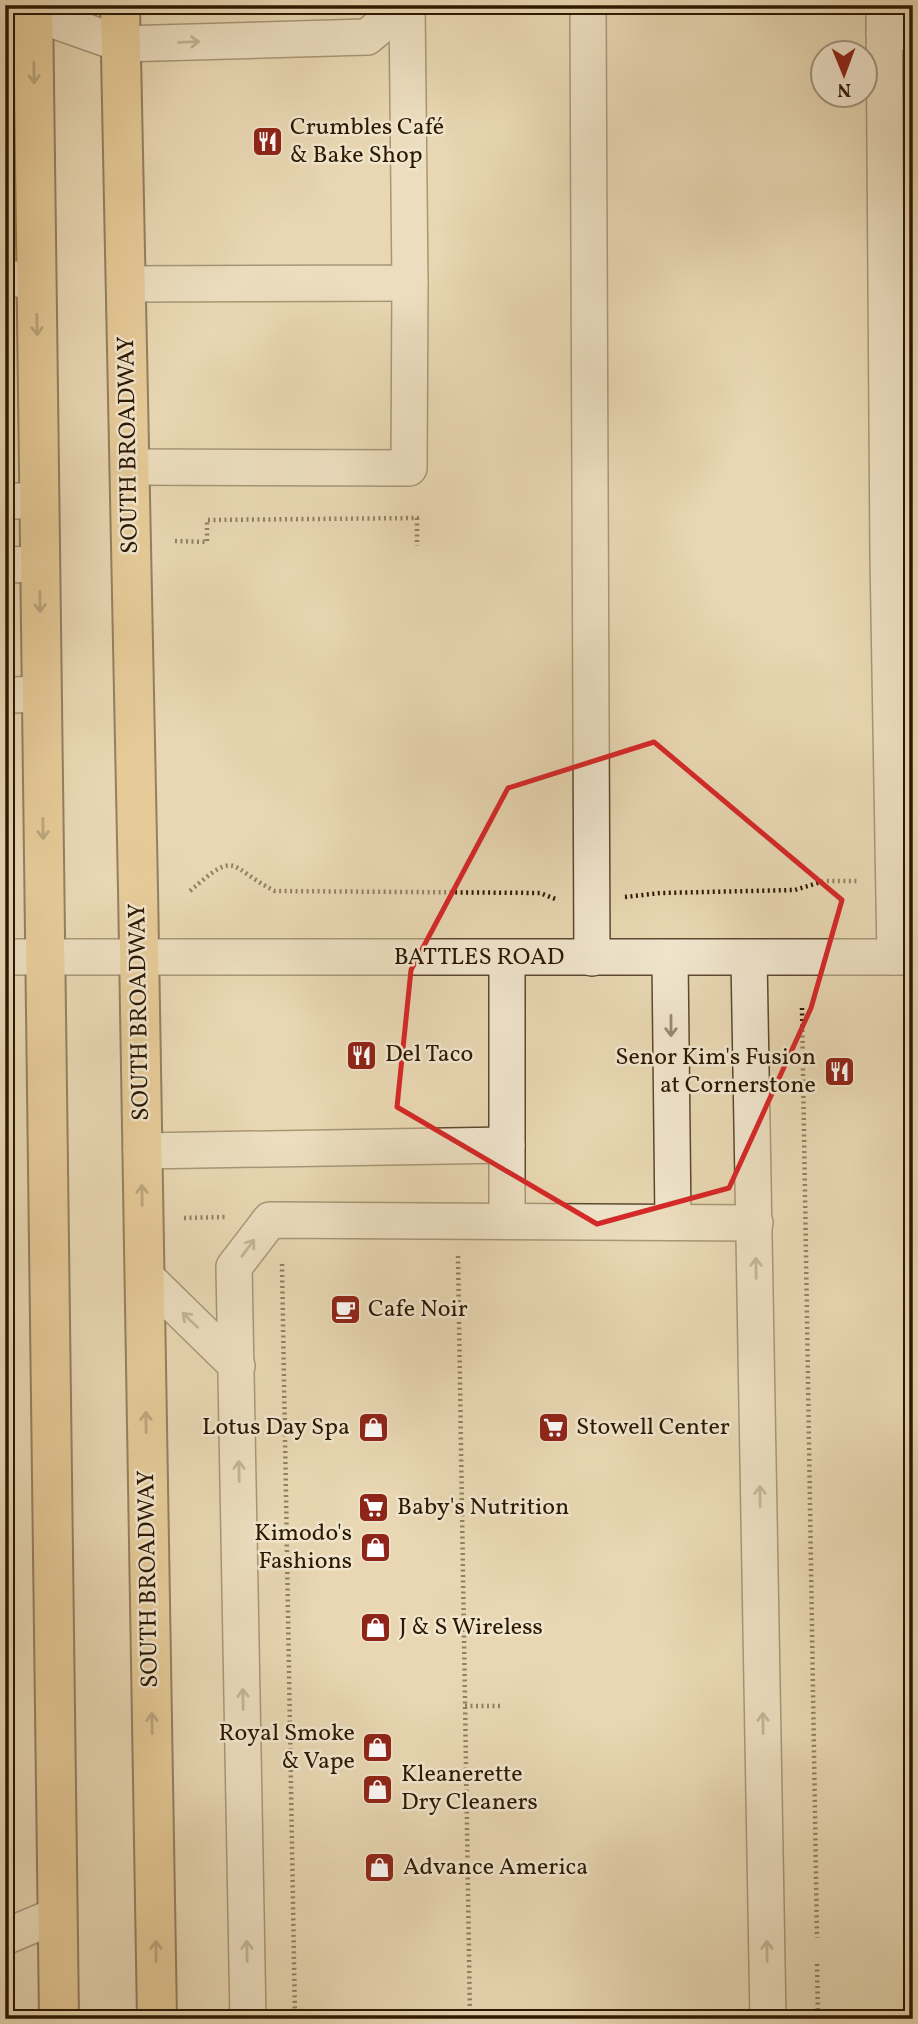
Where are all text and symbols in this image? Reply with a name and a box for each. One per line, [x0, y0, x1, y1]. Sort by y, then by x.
one-way arrow [178, 36, 201, 49]
north arrow [810, 38, 880, 108]
one-way arrow [27, 62, 40, 85]
text: N [837, 76, 851, 102]
place label: Crumbles Café & Bake Shop [290, 111, 444, 173]
restaurant icon: Crumbles Café & Bake Shop [250, 125, 284, 159]
one-way arrow [30, 314, 44, 337]
street label: SOUTH BROADWAY [110, 336, 148, 554]
one-way arrow [34, 590, 47, 613]
one-way arrow [37, 818, 50, 841]
street label: SOUTH BROADWAY [121, 903, 159, 1121]
street label: BATTLES ROAD [394, 941, 564, 975]
one-way arrow [664, 1014, 678, 1037]
restaurant icon: Del Taco [345, 1038, 379, 1072]
place label: Del Taco [385, 1038, 473, 1072]
place label: Senor Kim's Fusion at Cornerstone [615, 1041, 816, 1103]
restaurant icon: Senor Kim's Fusion at Cornerstone [822, 1055, 856, 1089]
one-way arrow [135, 1183, 149, 1206]
one-way arrow [241, 1240, 256, 1258]
one-way arrow [749, 1257, 763, 1280]
cafe icon: Cafe Noir [328, 1293, 362, 1327]
place label: Cafe Noir [368, 1293, 468, 1327]
one-way arrow [182, 1312, 199, 1329]
one-way arrow [139, 1411, 153, 1434]
place label: Lotus Day Spa [202, 1411, 350, 1445]
shop icon: Lotus Day Spa [356, 1411, 390, 1445]
supermarket icon: Stowell Center [536, 1411, 570, 1445]
place label: Stowell Center [576, 1411, 730, 1445]
one-way arrow [232, 1460, 246, 1483]
street label: SOUTH BROADWAY [130, 1470, 168, 1688]
one-way arrow [753, 1484, 767, 1507]
supermarket icon: Baby's Nutrition [357, 1491, 391, 1525]
place label: Baby's Nutrition [397, 1491, 569, 1525]
place label: Kimodo's Fashions [254, 1517, 352, 1579]
shop icon: Kimodo's Fashions [358, 1531, 392, 1565]
shop icon: J & S Wireless [359, 1611, 393, 1645]
place label: J & S Wireless [399, 1611, 543, 1645]
one-way arrow [236, 1687, 249, 1710]
one-way arrow [145, 1712, 158, 1735]
one-way arrow [757, 1712, 770, 1735]
place label: Royal Smoke & Vape [219, 1717, 355, 1779]
shop icon: Royal Smoke & Vape [361, 1731, 395, 1765]
place label: Kleanerette Dry Cleaners [401, 1758, 538, 1820]
shop icon: Kleanerette Dry Cleaners [361, 1772, 395, 1806]
shop icon: Advance America [363, 1851, 397, 1885]
place label: Advance America [403, 1851, 588, 1885]
one-way arrow [149, 1939, 162, 1962]
one-way arrow [240, 1939, 254, 1962]
one-way arrow [760, 1939, 774, 1962]

